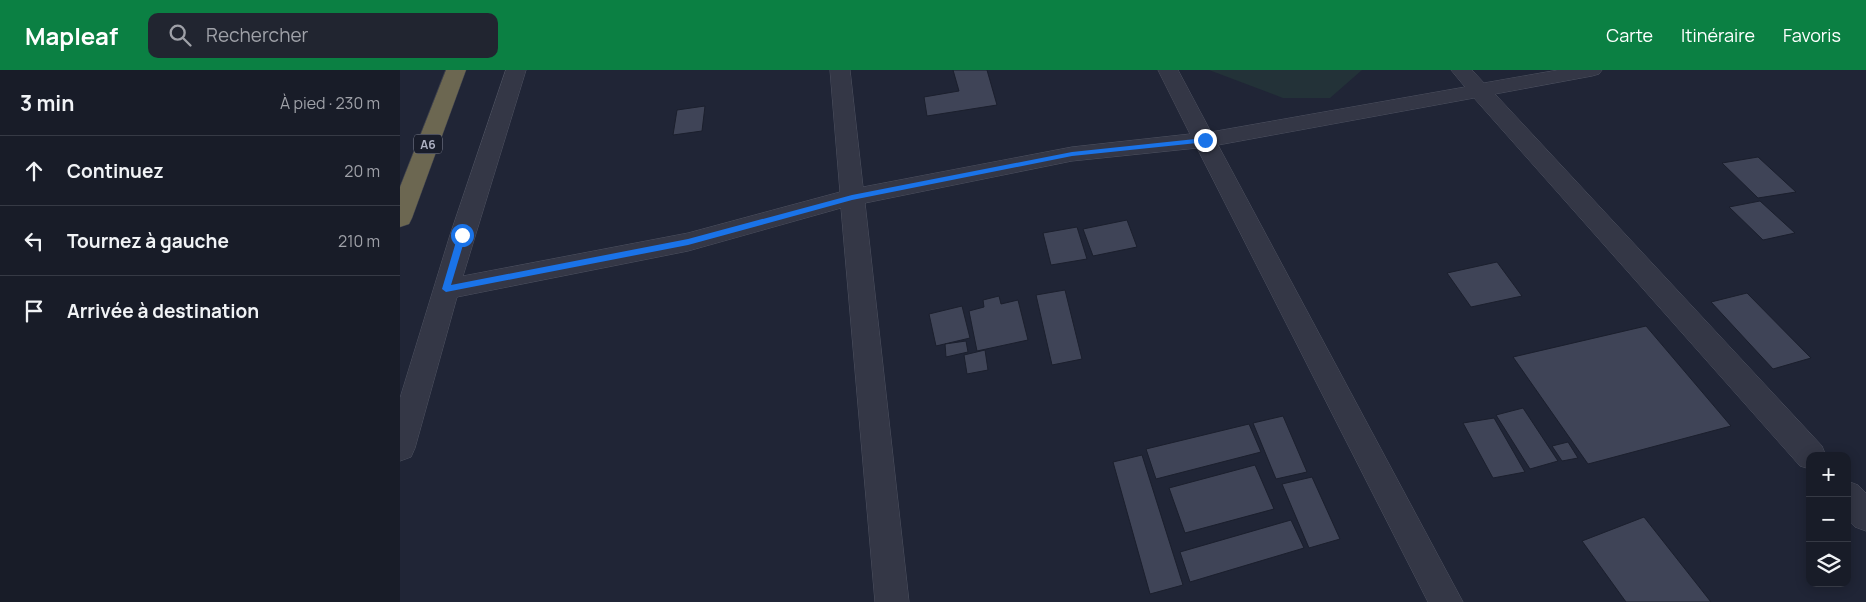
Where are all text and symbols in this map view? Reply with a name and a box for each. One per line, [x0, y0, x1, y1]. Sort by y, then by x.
search box [148, 13, 498, 58]
text: Mapleaf [25, 19, 118, 52]
icon: search [166, 21, 194, 49]
text: Rechercher [206, 22, 308, 48]
text: Carte [1606, 23, 1653, 47]
text: Itinéraire [1681, 23, 1755, 47]
text: Favoris [1783, 23, 1841, 47]
text: 3 min [20, 89, 74, 117]
text: À pied · 230 m [280, 92, 380, 114]
route end [1194, 129, 1217, 152]
road number: A6 [414, 134, 442, 154]
icon: ahead [20, 157, 48, 185]
text: Continuez [67, 158, 164, 184]
text: 20 m [344, 160, 380, 182]
route start [451, 224, 474, 247]
icon: left [20, 227, 48, 255]
text: Tournez à gauche [67, 228, 229, 254]
text: 210 m [338, 230, 380, 252]
icon: arrive [20, 297, 48, 325]
text: Arrivée à destination [67, 298, 259, 324]
map controls [1806, 452, 1851, 587]
button: + [1806, 452, 1851, 497]
button: − [1806, 497, 1851, 542]
button: layers [1806, 542, 1851, 587]

